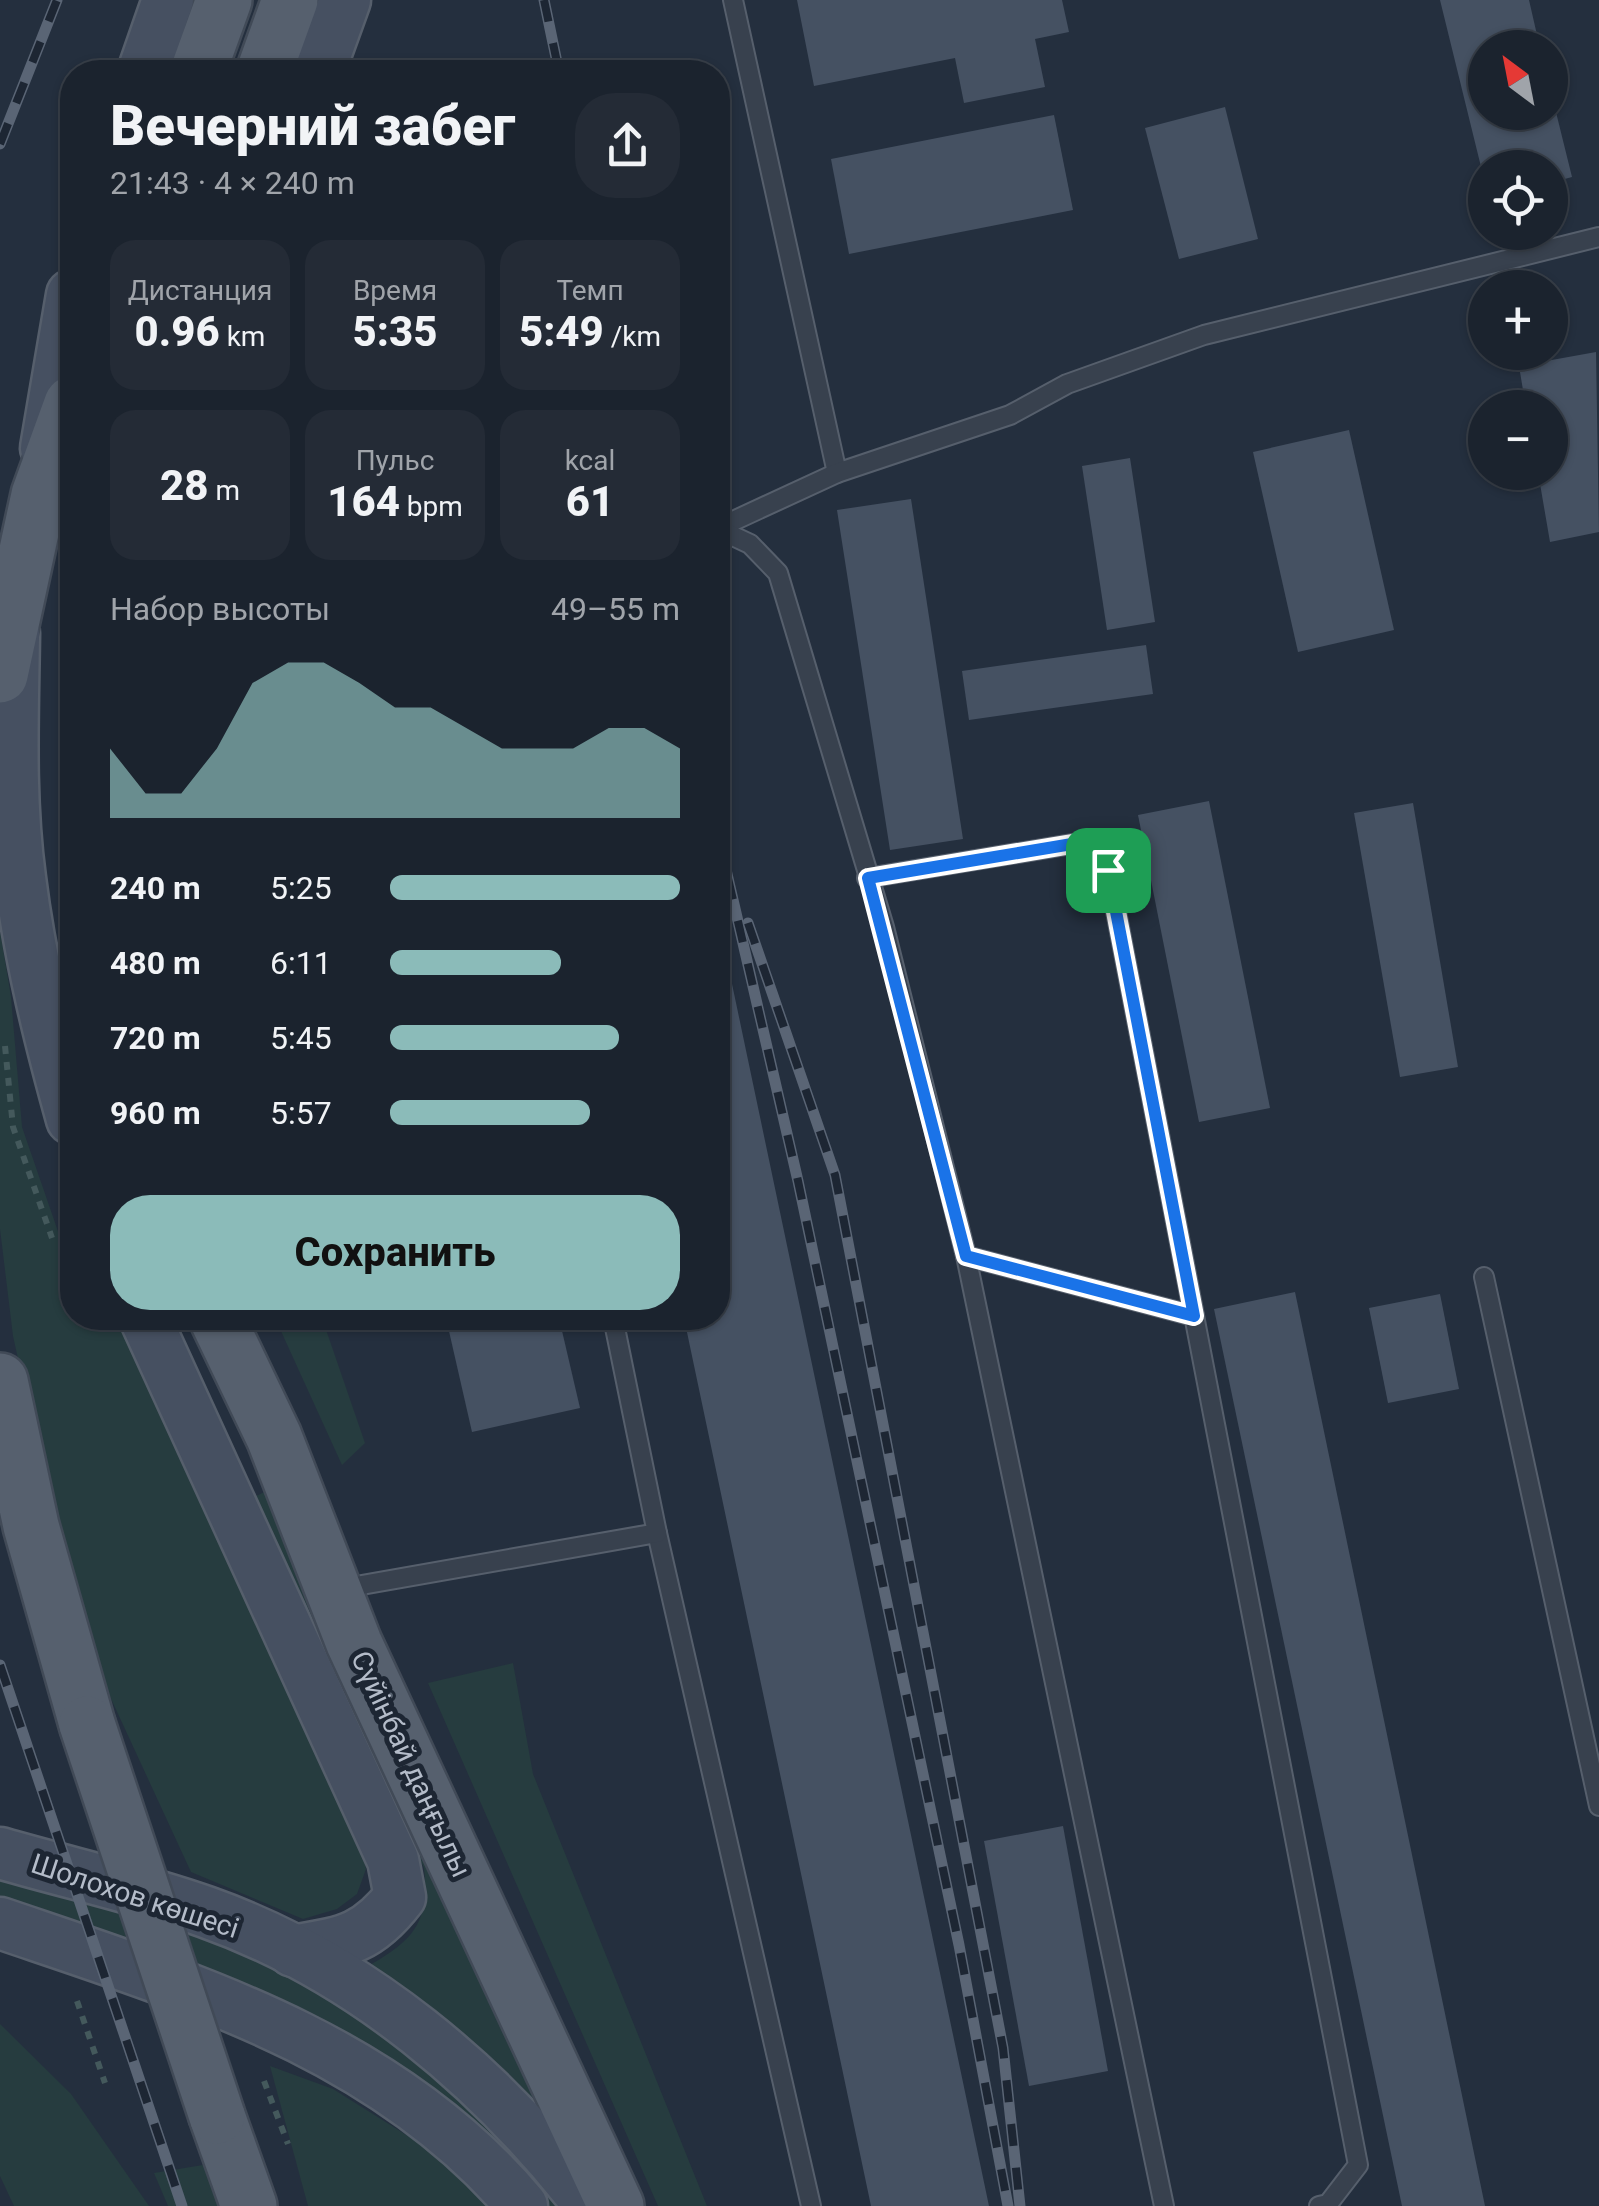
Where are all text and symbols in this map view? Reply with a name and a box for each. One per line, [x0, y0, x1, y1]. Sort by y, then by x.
north arrow [1468, 30, 1568, 130]
map controls [1468, 30, 1568, 490]
button: share [575, 93, 680, 198]
text: Вечерний забег [110, 94, 515, 158]
button: locate [1468, 150, 1568, 250]
text: 21:43 · 4 × 240 m [110, 164, 355, 202]
button: + [1468, 270, 1568, 370]
text: Дистанция [128, 274, 272, 307]
text: Время [353, 274, 437, 307]
text: Темп [556, 274, 624, 307]
text: 0.96 [135, 307, 220, 356]
text: 5:35 [353, 307, 437, 356]
text: 5:49 [519, 307, 604, 356]
text: km [220, 320, 265, 353]
text: /km [604, 320, 661, 353]
button: − [1468, 390, 1568, 490]
text: Пульс [356, 444, 434, 477]
text: kcal [565, 444, 615, 477]
text: 28 [160, 461, 208, 510]
text: m [208, 474, 240, 507]
text: 164 [327, 477, 400, 526]
text: 61 [566, 477, 614, 526]
text: bpm [400, 490, 463, 523]
text: Набор высоты [110, 590, 330, 628]
text: 49–55 m [551, 590, 680, 628]
pin [1066, 828, 1151, 913]
icon: arrive [1081, 843, 1136, 898]
text: 240 m [110, 869, 201, 907]
text: 5:25 [270, 869, 332, 907]
text: 480 m [110, 944, 201, 982]
text: 6:11 [270, 944, 332, 982]
text: 720 m [110, 1019, 201, 1057]
text: 5:45 [270, 1019, 332, 1057]
text: 960 m [110, 1094, 201, 1132]
text: 5:57 [270, 1094, 332, 1132]
button: Сохранить [110, 1195, 680, 1310]
street label: Сүйінбай даңғылы [344, 1646, 478, 1882]
street label: Шолохов көшесі [27, 1847, 243, 1945]

